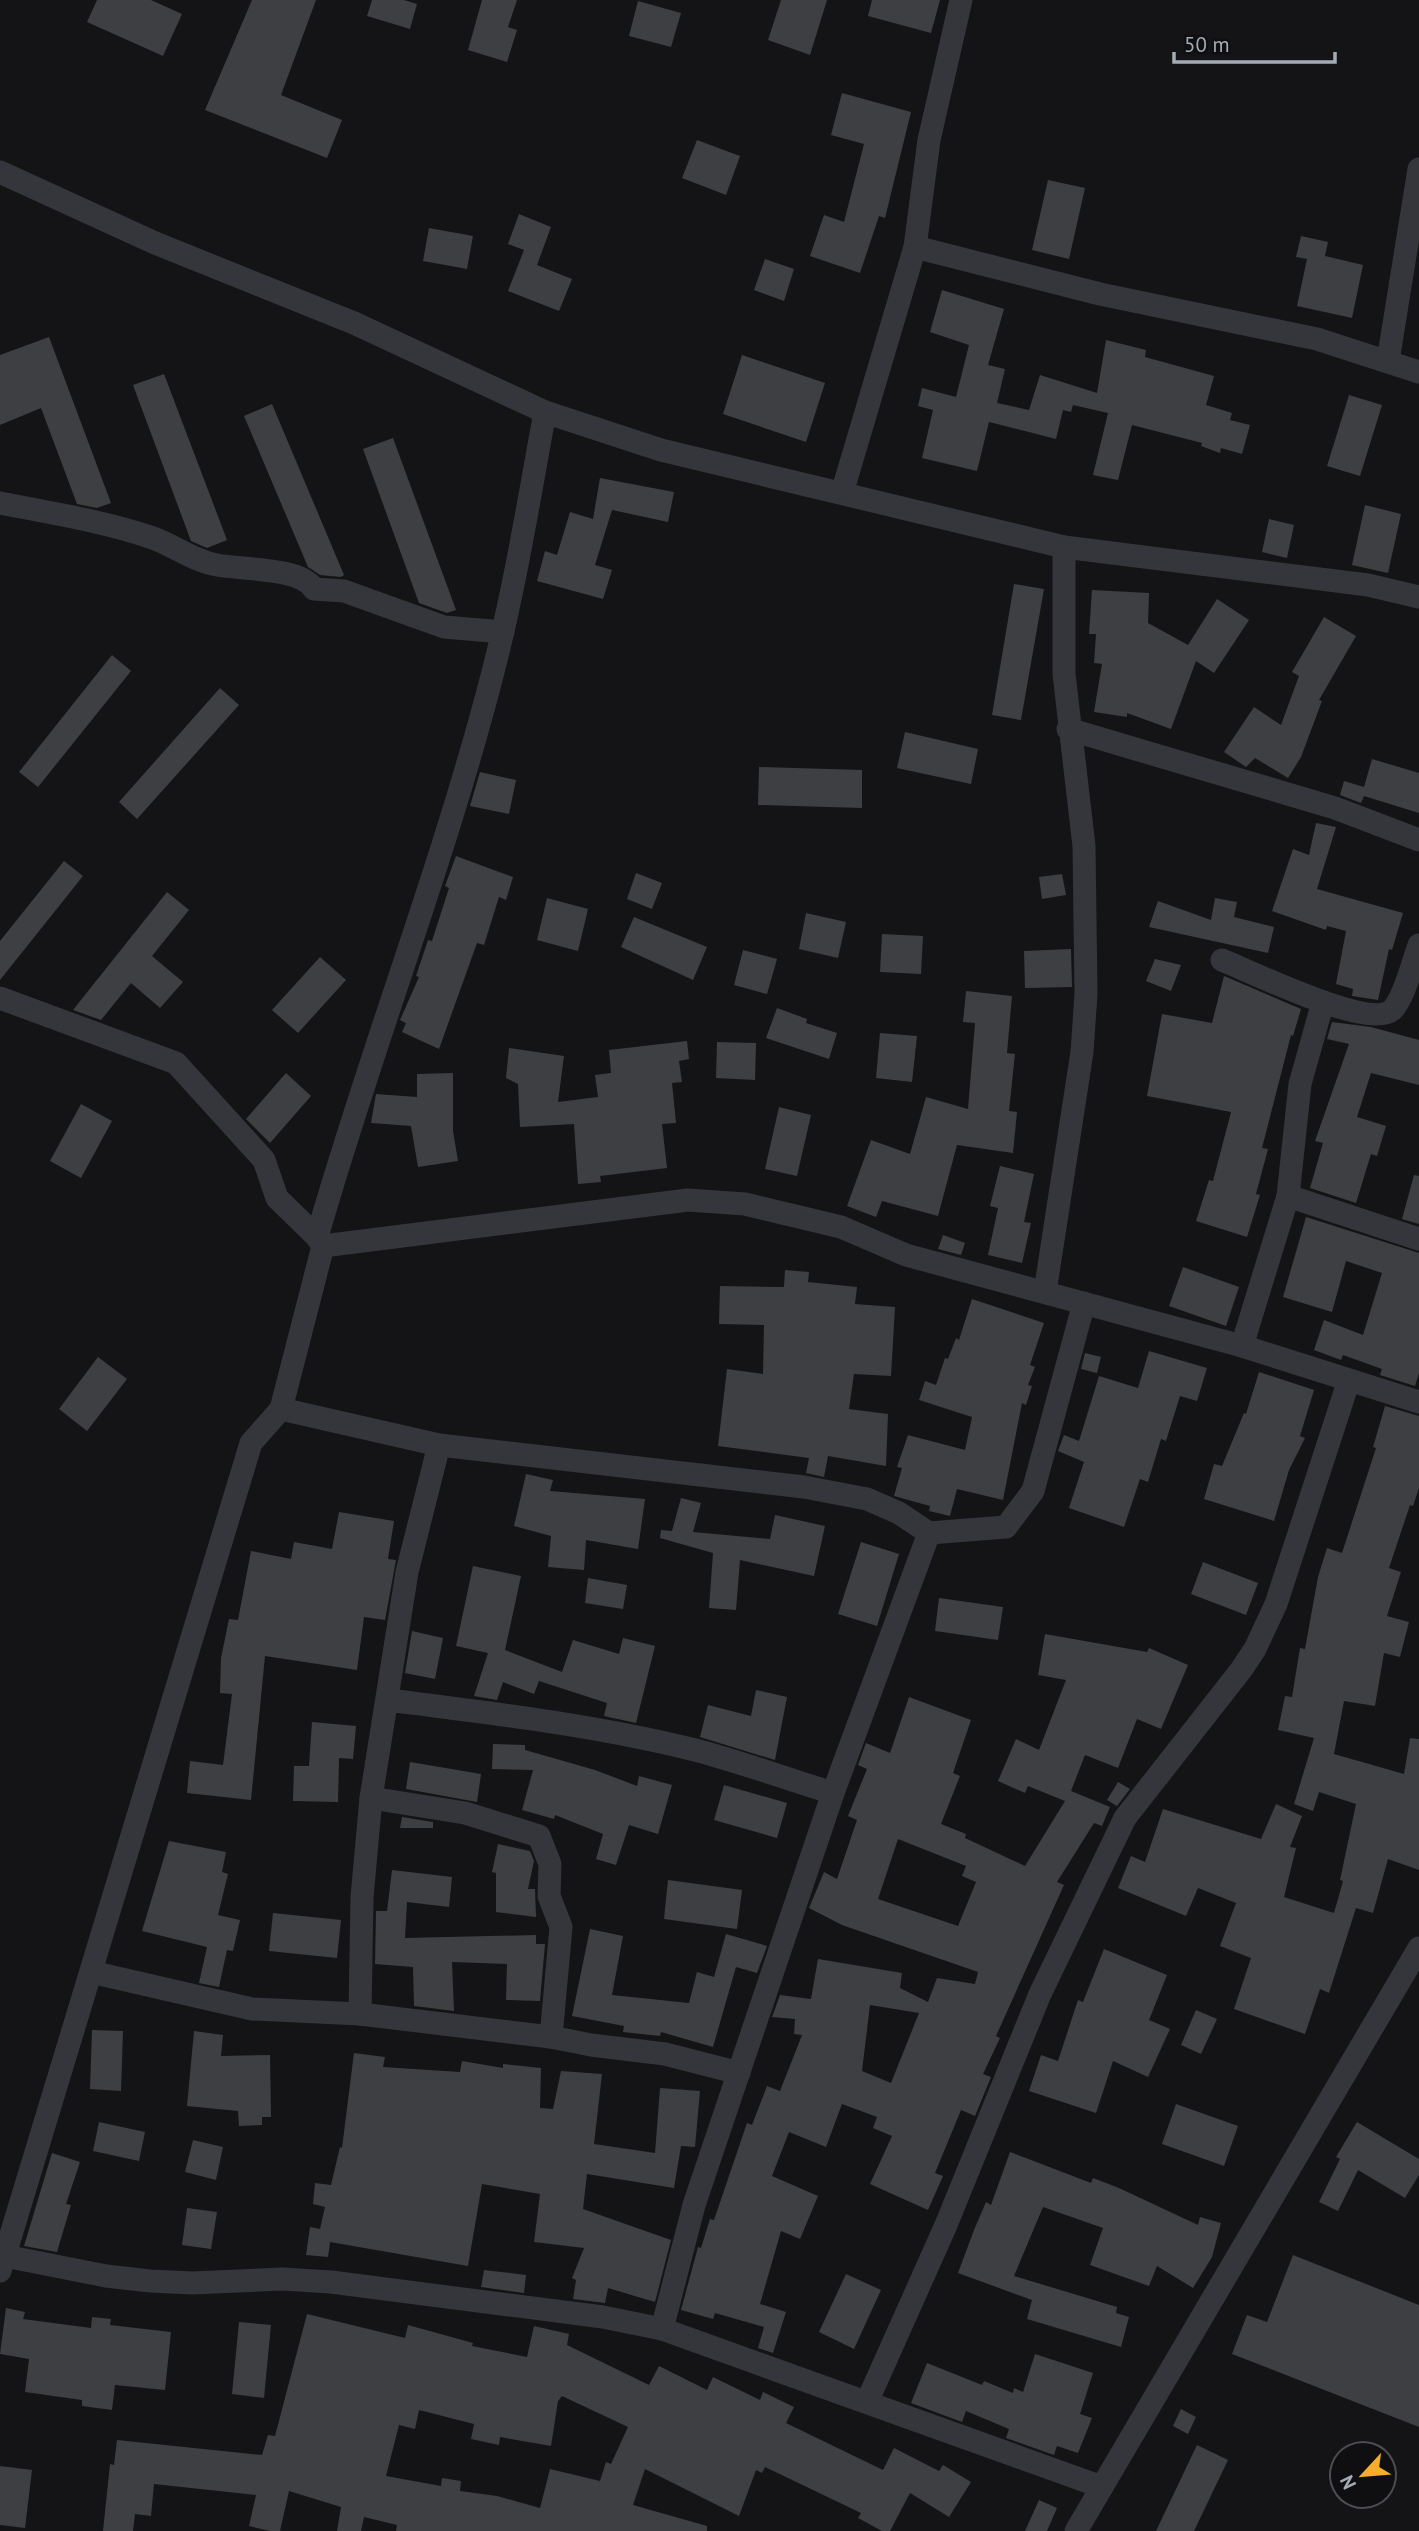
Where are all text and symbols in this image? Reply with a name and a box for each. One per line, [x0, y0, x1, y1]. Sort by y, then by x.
scale bar [1174, 21, 1335, 65]
text: 50 m [1184, 31, 1230, 58]
north arrow [1328, 2440, 1398, 2510]
text: N [1334, 2472, 1361, 2493]

